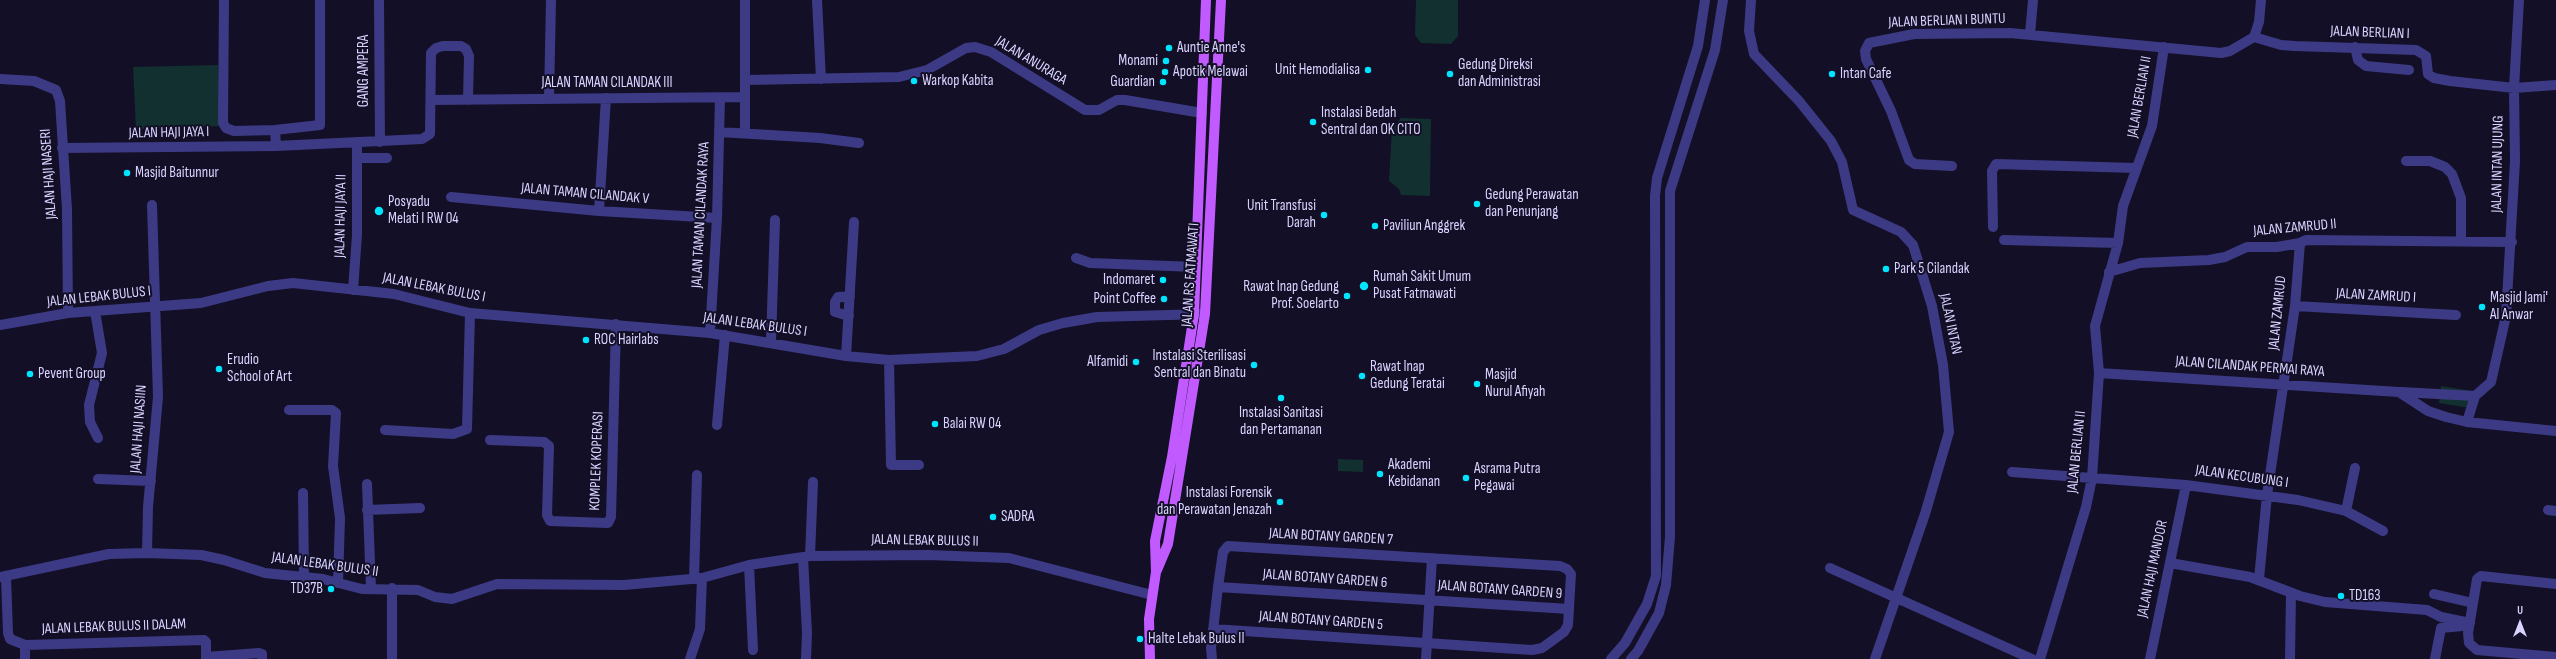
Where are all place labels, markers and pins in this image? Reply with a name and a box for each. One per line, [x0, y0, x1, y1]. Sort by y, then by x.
place label: Auntie Anne's [1177, 39, 1245, 57]
marker: Auntie Anne's [1164, 43, 1174, 53]
place label: Monami [1118, 52, 1158, 70]
marker: Monami [1161, 56, 1171, 66]
place label: Gedung Direksi dan Administrasi [1458, 56, 1541, 91]
place label: Unit Hemodialisa [1275, 61, 1360, 79]
place label: Apotik Melawai [1173, 63, 1248, 81]
marker: Unit Hemodialisa [1363, 65, 1373, 75]
place label: Intan Cafe [1840, 65, 1891, 83]
marker: Apotik Melawai [1160, 67, 1170, 77]
marker: Gedung Direksi dan Administrasi [1445, 69, 1455, 79]
marker: Intan Cafe [1827, 69, 1837, 79]
place label: Warkop Kabita [922, 72, 994, 90]
place label: Guardian [1110, 73, 1155, 91]
marker: Warkop Kabita [909, 76, 919, 86]
marker: Guardian [1158, 77, 1168, 87]
place label: Instalasi Bedah Sentral dan OK CITO [1321, 104, 1421, 139]
marker: Instalasi Bedah Sentral dan OK CITO [1308, 117, 1318, 127]
place label: Masjid Baitunnur [135, 164, 219, 182]
marker: Masjid Baitunnur [122, 168, 132, 178]
place label: Gedung Perawatan dan Penunjang [1485, 186, 1579, 221]
place label: Posyadu Melati I RW 04 [388, 193, 459, 228]
place label: Unit Transfusi Darah [1247, 197, 1316, 232]
marker: Gedung Perawatan dan Penunjang [1472, 199, 1482, 209]
marker: Posyadu Melati I RW 04 [373, 205, 385, 217]
marker: Unit Transfusi Darah [1319, 210, 1329, 220]
place label: Paviliun Anggrek [1383, 217, 1465, 235]
marker: Paviliun Anggrek [1370, 221, 1380, 231]
place label: Park 5 Cilandak [1894, 260, 1970, 278]
marker: Park 5 Cilandak [1881, 264, 1891, 274]
place label: Rumah Sakit Umum Pusat Fatmawati [1373, 268, 1471, 303]
place label: Indomaret [1103, 271, 1155, 289]
marker: Indomaret [1158, 275, 1168, 285]
place label: Rawat Inap Gedung Prof. Soelarto [1243, 278, 1339, 313]
marker: Rumah Sakit Umum Pusat Fatmawati [1358, 280, 1370, 292]
place label: Masjid Jami' Al Anwar [2490, 289, 2548, 324]
place label: Point Coffee [1094, 290, 1156, 308]
marker: Rawat Inap Gedung Prof. Soelarto [1342, 291, 1352, 301]
marker: Point Coffee [1159, 294, 1169, 304]
marker: Masjid Jami' Al Anwar [2477, 302, 2487, 312]
place label: ROC Hairlabs [594, 331, 659, 349]
marker: ROC Hairlabs [581, 335, 591, 345]
place label: Instalasi Sterilisasi Sentral dan Binatu [1153, 347, 1246, 382]
place label: Erudio School of Art [227, 351, 292, 386]
place label: Alfamidi [1087, 353, 1128, 371]
marker: Alfamidi [1131, 357, 1141, 367]
place label: Rawat Inap Gedung Teratai [1370, 358, 1445, 393]
marker: Instalasi Sterilisasi Sentral dan Binatu [1249, 360, 1259, 370]
marker: Erudio School of Art [214, 364, 224, 374]
place label: Pevent Group [38, 365, 106, 383]
place label: Masjid Nurul Afiyah [1485, 366, 1545, 401]
marker: Pevent Group [25, 369, 35, 379]
marker: Rawat Inap Gedung Teratai [1357, 371, 1367, 381]
marker: Masjid Nurul Afiyah [1472, 379, 1482, 389]
marker: Instalasi Sanitasi dan Pertamanan [1276, 393, 1286, 403]
place label: Instalasi Sanitasi dan Pertamanan [1239, 404, 1323, 439]
place label: Balai RW 04 [943, 415, 1001, 433]
marker: Balai RW 04 [930, 419, 940, 429]
place label: Akademi Kebidanan [1388, 456, 1440, 491]
place label: Asrama Putra Pegawai [1474, 460, 1540, 495]
marker: Akademi Kebidanan [1375, 469, 1385, 479]
marker: Asrama Putra Pegawai [1461, 473, 1471, 483]
place label: Instalasi Forensik dan Perawatan Jenazah [1157, 484, 1272, 519]
marker: Instalasi Forensik dan Perawatan Jenazah [1275, 497, 1285, 507]
place label: SADRA [1001, 508, 1034, 526]
marker: SADRA [988, 512, 998, 522]
place label: TD37B [290, 580, 323, 598]
marker: TD37B [326, 584, 336, 594]
place label: TD163 [2349, 587, 2381, 605]
marker: TD163 [2336, 591, 2346, 601]
place label: Halte Lebak Bulus II [1148, 630, 1244, 648]
marker: Halte Lebak Bulus II [1135, 634, 1145, 644]

